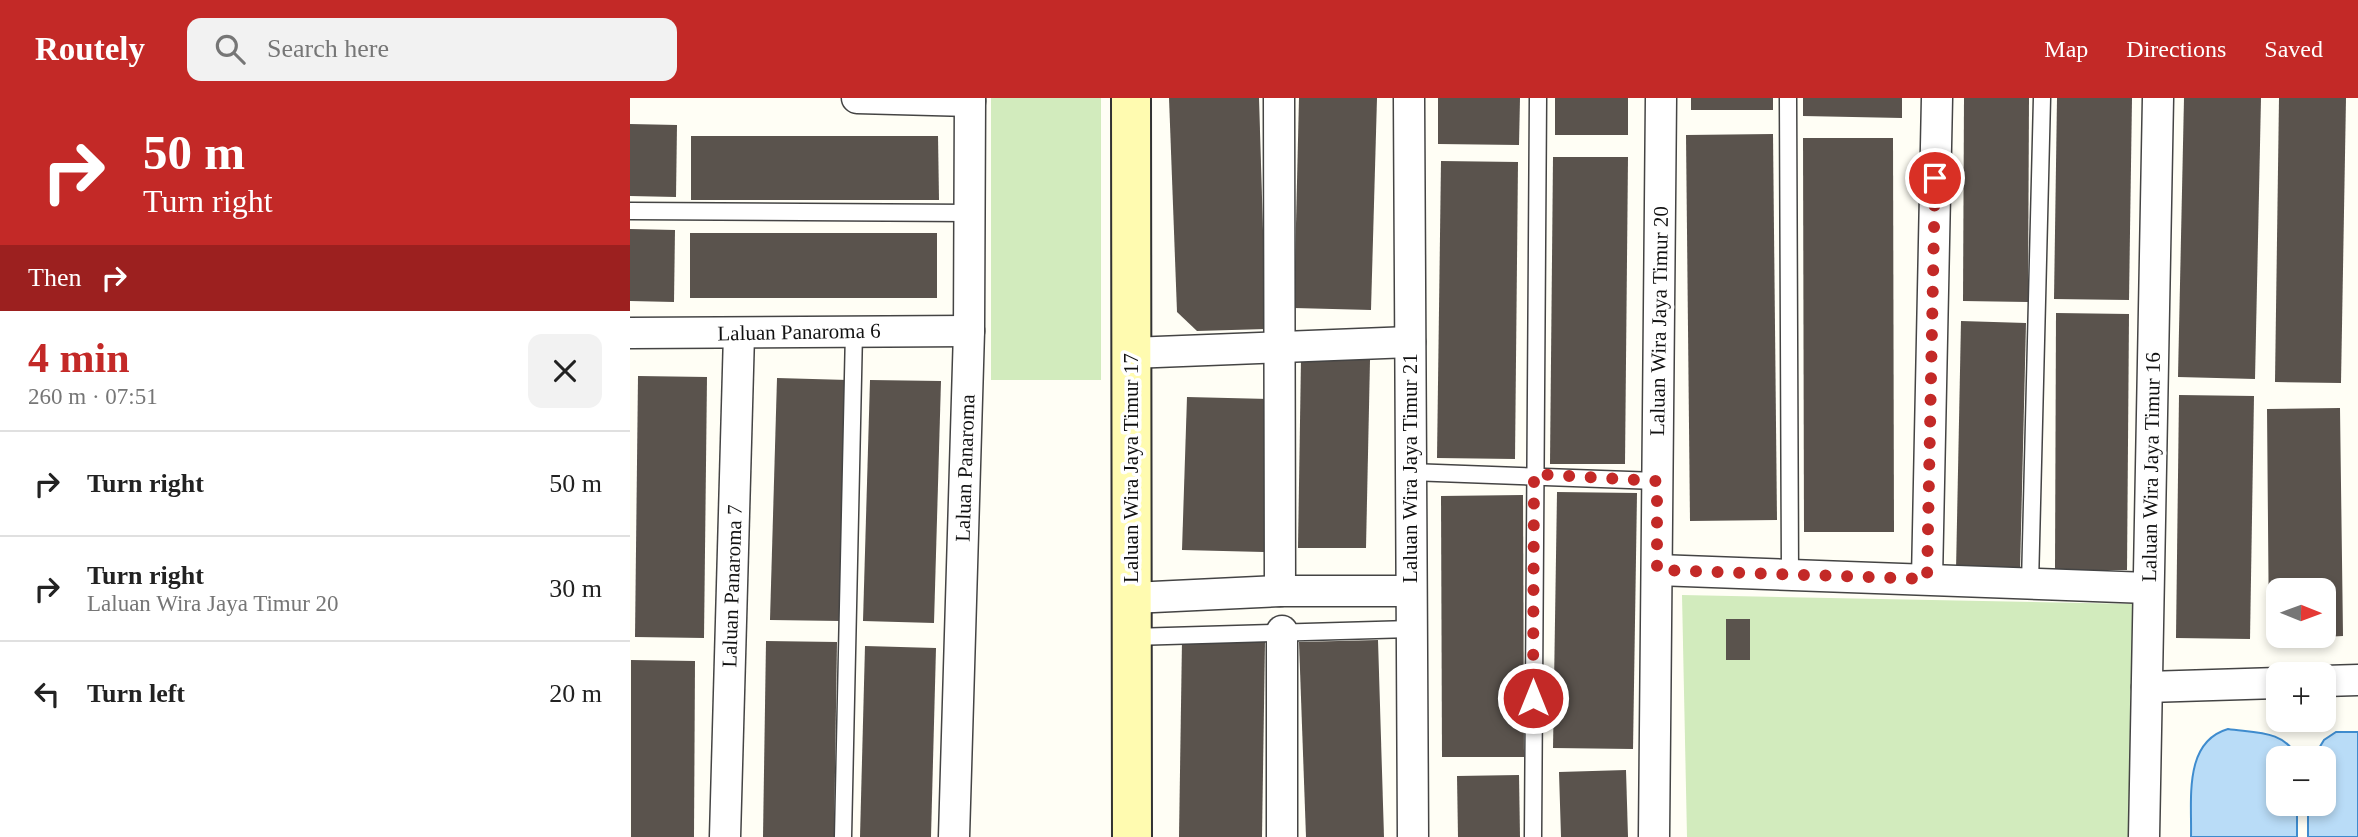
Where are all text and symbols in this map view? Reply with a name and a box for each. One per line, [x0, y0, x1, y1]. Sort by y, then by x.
search box [187, 18, 677, 81]
icon: search [211, 30, 249, 68]
text: Routely [35, 31, 145, 67]
text: Search here [267, 34, 389, 63]
text: Map [2044, 36, 2088, 62]
text: Directions [2126, 36, 2226, 62]
text: Saved [2264, 36, 2323, 62]
text: 50 m [143, 125, 245, 180]
icon: right [28, 126, 119, 217]
pin [1905, 148, 1965, 208]
icon: arrive [1916, 159, 1954, 197]
text: Turn right [143, 183, 273, 219]
street label: Laluan Wira Jaya Timur 20 [1645, 206, 1673, 436]
icon: right [95, 259, 133, 297]
text: Then [28, 263, 81, 292]
street label: Laluan Panaroma 6 [717, 319, 881, 345]
button: close [528, 334, 602, 408]
text: 4 min [28, 335, 130, 381]
street label: Laluan Wira Jaya Timur 16 [2137, 352, 2165, 582]
street label: Laluan Wira Jaya Timur 17 [1119, 353, 1143, 583]
street label: Laluan Wira Jaya Timur 21 [1398, 353, 1422, 583]
text: 260 m · 07:51 [28, 384, 158, 409]
street label: Laluan Panaroma [950, 393, 980, 542]
icon: right [28, 465, 66, 503]
text: Turn right [87, 469, 204, 498]
text: 50 m [549, 469, 602, 498]
street label: Laluan Panaroma 7 [717, 504, 747, 668]
text: Turn right [87, 561, 204, 590]
icon: right [28, 570, 66, 608]
text: 30 m [549, 574, 602, 603]
north arrow [2266, 578, 2336, 648]
map controls [2266, 578, 2336, 816]
text: Laluan Wira Jaya Timur 20 [87, 591, 339, 616]
position arrow [1496, 661, 1570, 735]
button: + [2266, 662, 2336, 732]
icon: left [28, 675, 66, 713]
text: Turn left [87, 679, 185, 708]
text: 20 m [549, 679, 602, 708]
button: − [2266, 746, 2336, 816]

